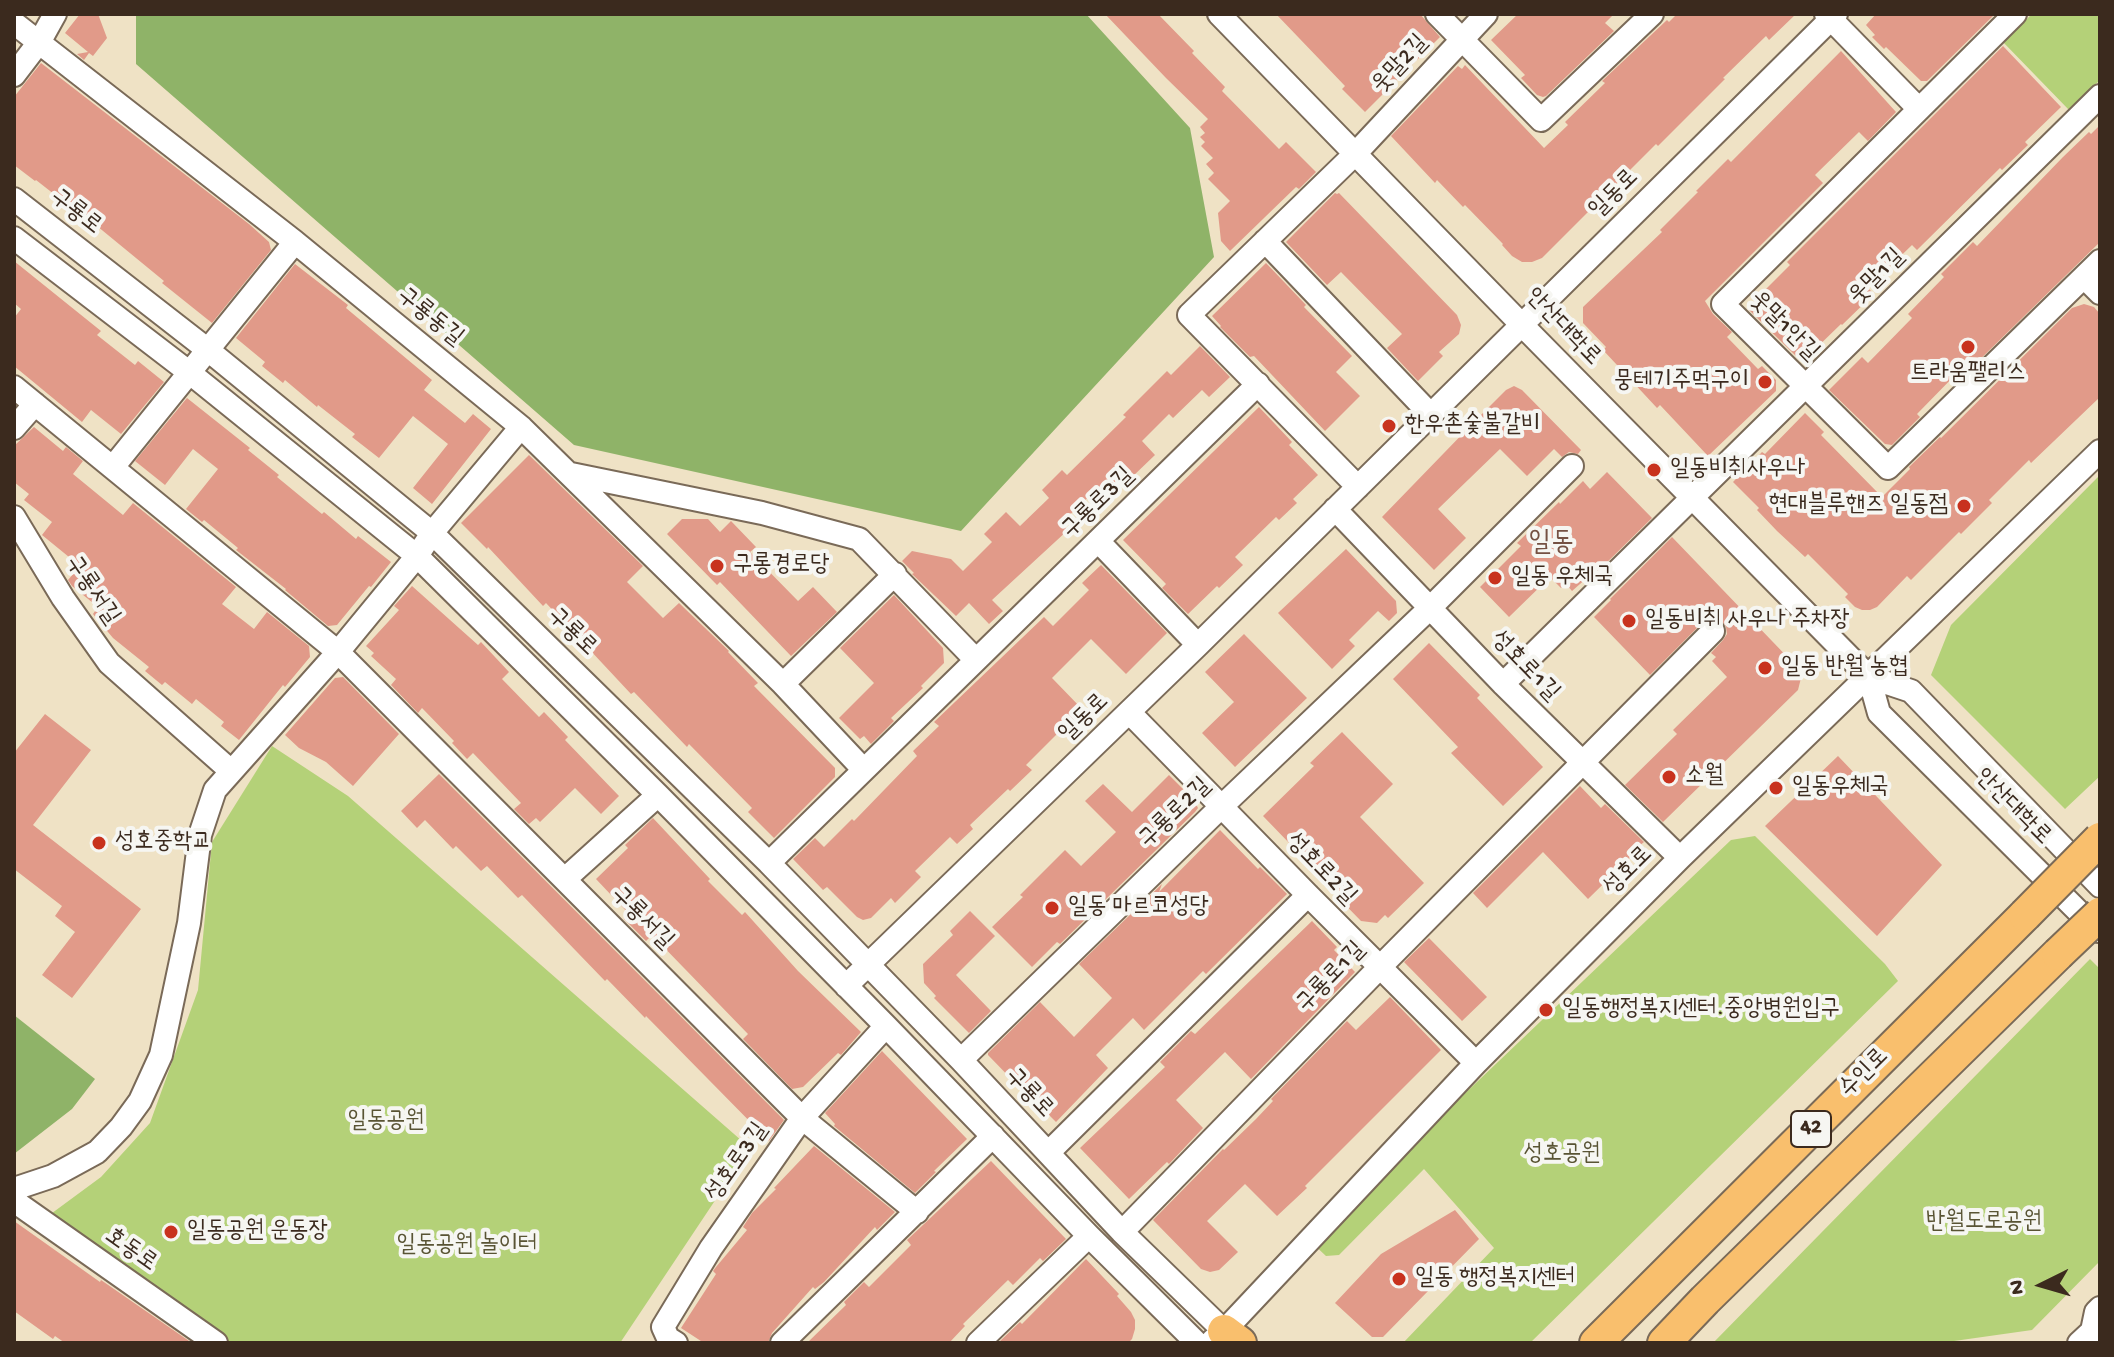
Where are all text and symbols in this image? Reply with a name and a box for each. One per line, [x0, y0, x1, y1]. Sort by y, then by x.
street label: 웃말2길 [1367, 30, 1435, 100]
street label: 일동로 [1584, 164, 1646, 226]
street label: 구룡로 [43, 184, 107, 242]
street label: 웃말1길 [1844, 244, 1912, 312]
street label: 구룡동길 [390, 283, 468, 353]
street label: 안산대학로 [1518, 283, 1606, 373]
street label: 웃말1안길 [1742, 286, 1824, 368]
marker: 트라움팰리스 [1959, 338, 1977, 356]
place label: 트라움팰리스 [1910, 360, 2026, 388]
place label: 뭉테기주먹구이 [1614, 368, 1749, 396]
marker: 뭉테기주먹구이 [1756, 373, 1774, 391]
place label: 한우촌숯불갈비 [1405, 412, 1540, 440]
marker: 한우촌숯불갈비 [1380, 417, 1398, 435]
place label: 일동비취사우나 [1670, 456, 1805, 484]
marker: 일동비취사우나 [1645, 461, 1663, 479]
street label: 구룡로3길 [1057, 462, 1141, 546]
place label: 현대블루핸즈 일동점 [1769, 492, 1948, 520]
marker: 현대블루핸즈 일동점 [1955, 497, 1973, 515]
district label: 일동 [1528, 528, 1574, 562]
street label: 구룡서길 [57, 551, 125, 631]
place label: 구롱경로당 [733, 552, 830, 580]
marker: 구롱경로당 [708, 557, 726, 575]
place label: 일동 우체국 [1511, 564, 1613, 592]
marker: 일동 우체국 [1486, 569, 1504, 587]
street label: 구룡로 [540, 603, 602, 663]
place label: 일동비취 사우나 주차장 [1645, 607, 1849, 635]
marker: 일동비취 사우나 주차장 [1620, 612, 1638, 630]
street label: 성호로1길 [1483, 626, 1565, 708]
place label: 일동 반월 농협 [1781, 654, 1908, 682]
marker: 일동 반월 농협 [1756, 659, 1774, 677]
street label: 일동로 [1054, 689, 1116, 749]
place label: 소월 [1685, 763, 1724, 791]
street label: 안산대학로 [1968, 764, 2056, 852]
marker: 소월 [1660, 768, 1678, 786]
street label: 구룡로2길 [1134, 773, 1218, 855]
place label: 일동우체국 [1792, 774, 1889, 802]
marker: 일동우체국 [1767, 779, 1785, 797]
street label: 성호로2길 [1279, 828, 1361, 912]
place label: 성호중학교 [115, 829, 212, 857]
marker: 성호중학교 [90, 834, 108, 852]
street label: 성호로 [1598, 841, 1660, 903]
street label: 구룡서길 [604, 882, 678, 956]
place label: 일동 마르코성당 [1068, 894, 1209, 922]
marker: 일동 마르코성당 [1043, 899, 1061, 917]
street label: 구룡로1길 [1291, 937, 1373, 1019]
place label: 일동행정복지센터.중앙병원입구 [1562, 996, 1840, 1024]
marker: 일동행정복지센터.중앙병원입구 [1537, 1001, 1555, 1019]
street label: 수인로 [1834, 1043, 1896, 1105]
street label: 구룡로 [998, 1063, 1058, 1125]
park label: 일동공원 [347, 1108, 425, 1136]
road number: 42 [1791, 1111, 1831, 1147]
street label: 성호로3길 [700, 1118, 776, 1208]
park label: 성호공원 [1523, 1141, 1601, 1169]
park label: 반월도로공원 [1926, 1209, 2042, 1237]
place label: 일동공원 운동장 [187, 1218, 328, 1246]
street label: 호동로 [98, 1223, 162, 1279]
marker: 일동공원 운동장 [162, 1223, 180, 1241]
park label: 일동공원 놀이터 [397, 1232, 537, 1260]
north arrow [2002, 1245, 2082, 1325]
place label: 일동 행정복지센터 [1415, 1265, 1575, 1293]
marker: 일동 행정복지센터 [1390, 1270, 1408, 1288]
text: N [2005, 1279, 2032, 1295]

